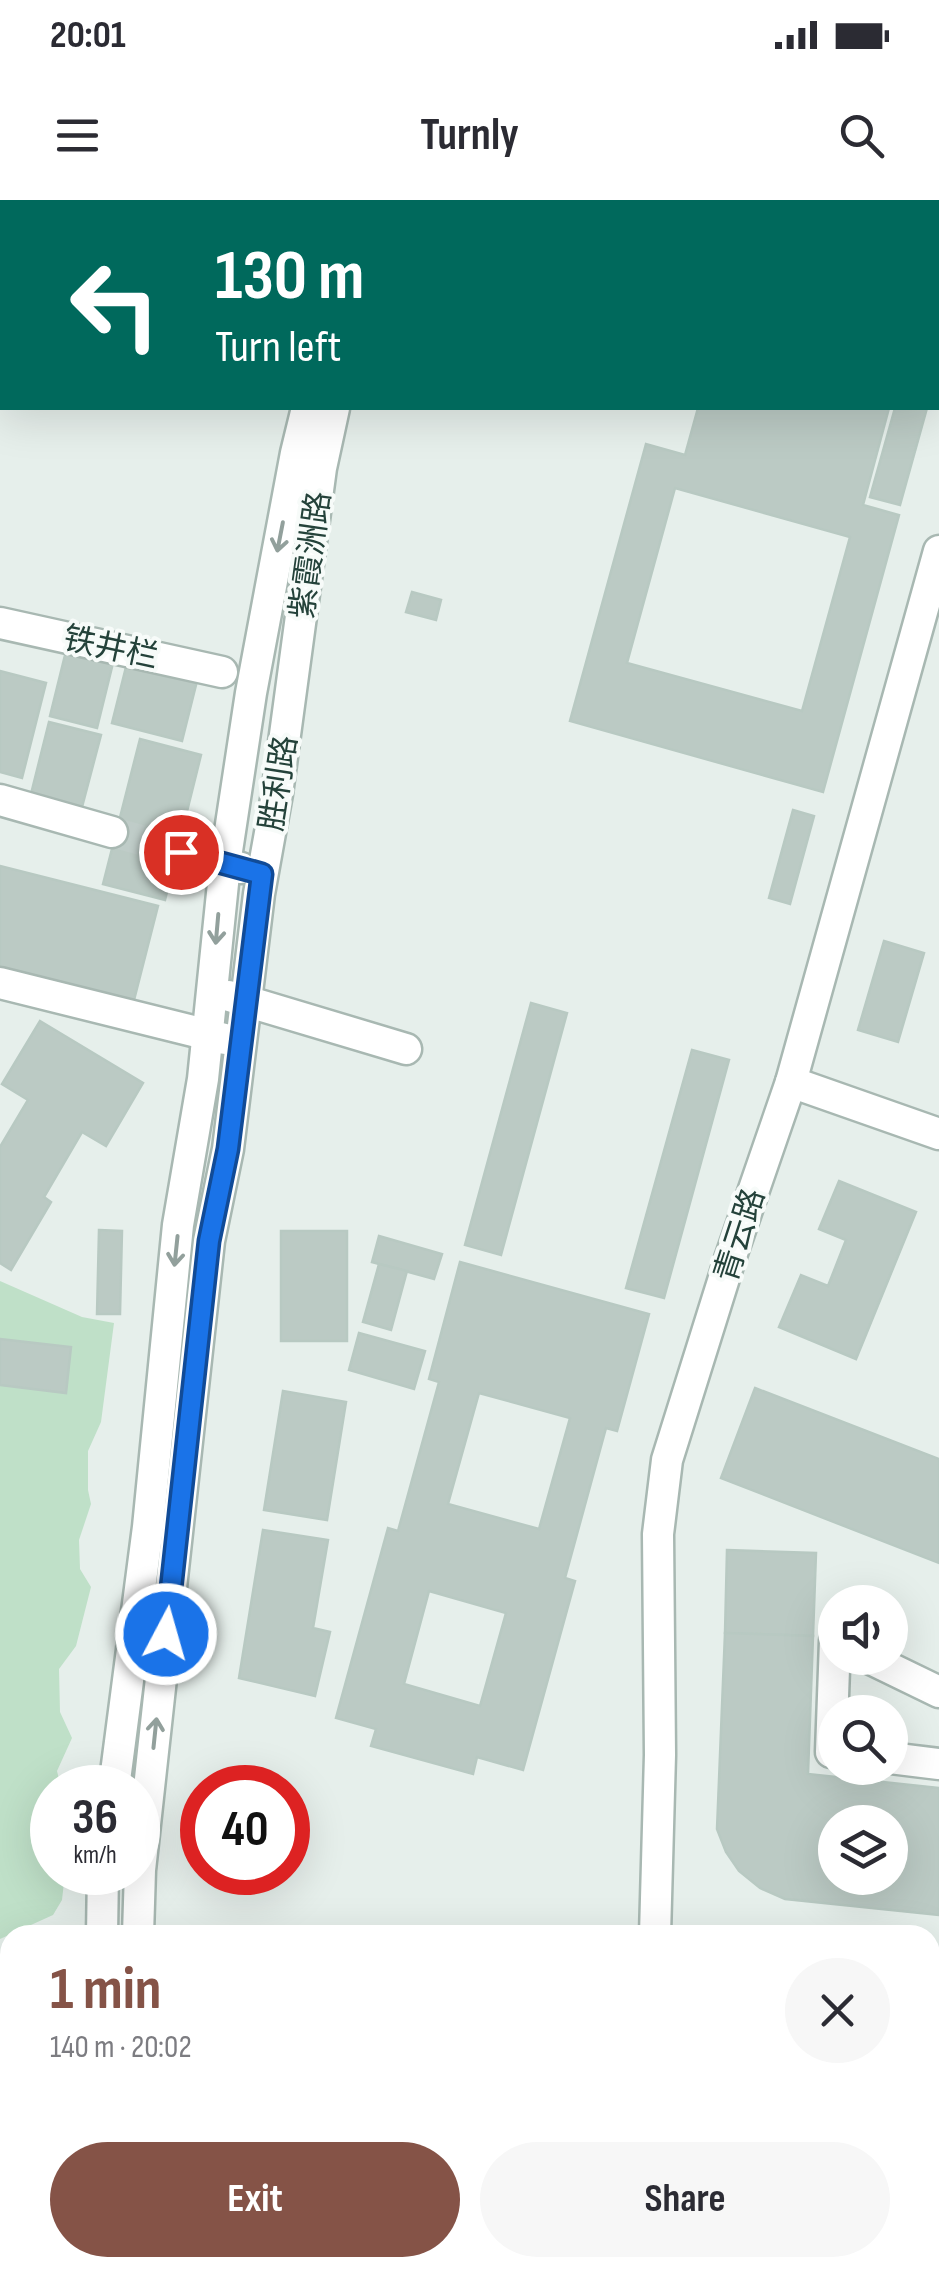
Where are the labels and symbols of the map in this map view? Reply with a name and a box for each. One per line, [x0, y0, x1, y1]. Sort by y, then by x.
street label: 紫霞洲路 [283, 489, 340, 621]
one-way arrow [270, 520, 289, 553]
street label: 铁井栏 [60, 619, 162, 678]
street label: 胜利路 [253, 733, 306, 834]
pin [139, 810, 224, 895]
one-way arrow [208, 912, 227, 944]
street label: 青云路 [707, 1184, 774, 1287]
one-way arrow [166, 1234, 185, 1266]
position arrow [114, 1582, 218, 1686]
one-way arrow [146, 1718, 165, 1750]
speed limit sign: 40 [180, 1765, 310, 1895]

